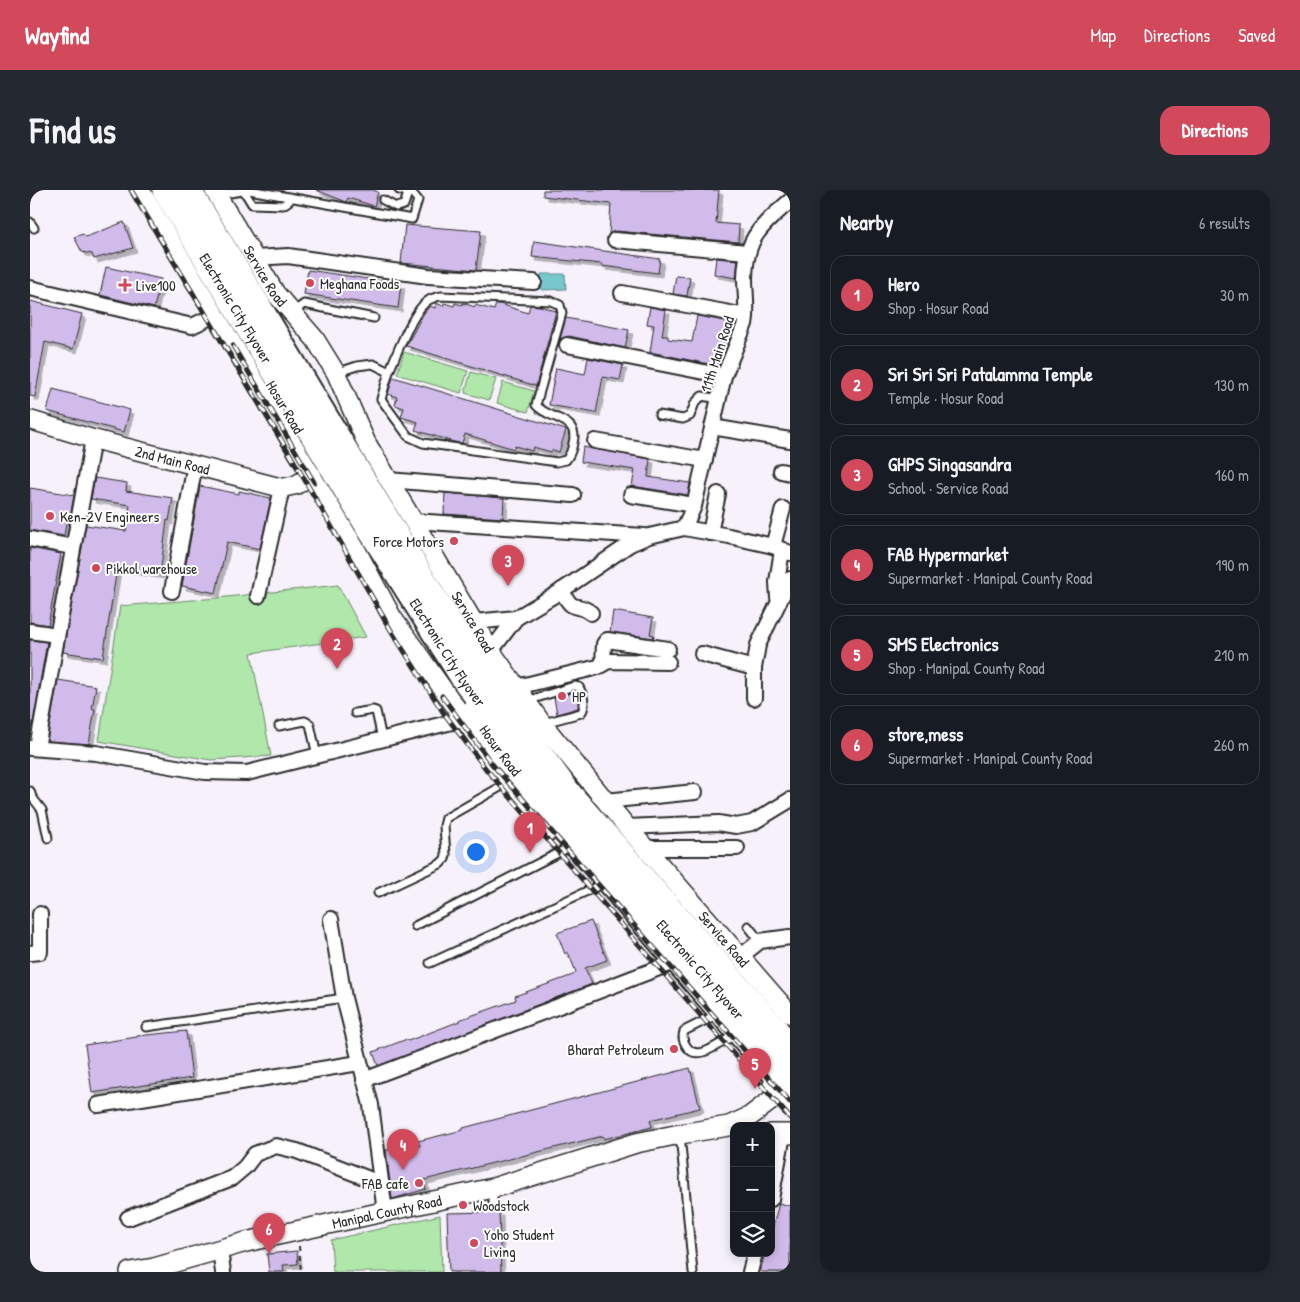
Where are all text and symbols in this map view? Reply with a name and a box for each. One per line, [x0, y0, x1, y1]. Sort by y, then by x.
text: Wayfind [25, 19, 89, 51]
text: Map [1091, 23, 1116, 48]
text: Directions [1144, 23, 1210, 48]
text: Saved [1238, 23, 1275, 48]
button: Directions [1160, 106, 1270, 155]
text: Find us [30, 107, 116, 154]
text: Nearby [840, 208, 893, 237]
text: 6 results [1199, 212, 1250, 234]
street label: Service Road [239, 241, 292, 311]
street label: Electronic City Flyover [195, 249, 278, 367]
text: Hero [888, 271, 919, 297]
place label: Meghana Foods [320, 273, 399, 294]
place label: Live100 [136, 275, 176, 296]
marker: Meghana Foods [304, 277, 316, 289]
marker: Live100 [118, 278, 132, 292]
text: 1 [854, 284, 860, 306]
text: 30 m [1220, 284, 1249, 306]
text: Shop · Hosur Road [888, 297, 988, 319]
street label: 11th Main Road [695, 313, 739, 395]
text: Sri Sri Sri Patalamma Temple [888, 361, 1093, 387]
text: 2 [853, 374, 861, 396]
text: 130 m [1214, 374, 1249, 396]
street label: Hosur Road [261, 376, 309, 438]
text: Temple · Hosur Road [888, 387, 1003, 409]
street label: 2nd Main Road [133, 440, 212, 479]
text: GHPS Singasandra [888, 451, 1011, 477]
text: 3 [853, 464, 861, 486]
text: 160 m [1215, 464, 1249, 486]
text: School · Service Road [888, 477, 1008, 499]
place label: Ken-2V Engineers [60, 506, 159, 527]
marker: Ken-2V Engineers [44, 510, 56, 522]
place label: Force Motors [373, 531, 444, 552]
marker: Force Motors [448, 535, 460, 547]
text: FAB Hypermarket [888, 541, 1008, 567]
pin: 3 [492, 545, 524, 586]
text: 4 [854, 554, 860, 576]
text: 190 m [1216, 554, 1249, 576]
place label: Pikkol warehouse [106, 558, 197, 579]
marker: Pikkol warehouse [90, 562, 102, 574]
text: Supermarket · Manipal County Road [888, 567, 1092, 589]
street label: Service Road [447, 587, 500, 656]
street label: Electronic City Flyover [405, 594, 491, 711]
pin: 2 [321, 628, 353, 669]
text: SMS Electronics [888, 631, 999, 657]
text: 5 [854, 644, 860, 666]
text: 210 m [1214, 644, 1249, 666]
text: Shop · Manipal County Road [888, 657, 1045, 679]
place label: HP [572, 686, 586, 707]
marker: HP [556, 690, 568, 702]
street label: Hosur Road [475, 720, 527, 780]
text: store,mess [888, 721, 963, 747]
text: 6 [854, 734, 860, 756]
text: 260 m [1213, 734, 1249, 756]
text: Supermarket · Manipal County Road [888, 747, 1092, 769]
pin: 1 [514, 812, 546, 853]
your location [463, 839, 489, 865]
street label: Service Road [694, 906, 755, 971]
street label: Electronic City Flyover [652, 915, 750, 1024]
place label: Bharat Petroleum [568, 1039, 664, 1060]
marker: Bharat Petroleum [668, 1043, 680, 1055]
pin: 5 [739, 1048, 771, 1089]
map controls [730, 1122, 775, 1257]
button: + [730, 1122, 775, 1167]
pin: 4 [387, 1129, 419, 1170]
button: − [730, 1167, 775, 1212]
place label: FAB cafe [361, 1173, 409, 1194]
marker: FAB cafe [413, 1177, 425, 1189]
street label: Manipal County Road [330, 1189, 444, 1233]
place label: Woodstock [473, 1195, 529, 1216]
marker: Woodstock [457, 1199, 469, 1211]
button: layers [730, 1212, 775, 1257]
pin: 6 [253, 1213, 285, 1254]
place label: Yoho Student Living [484, 1224, 555, 1262]
marker: Yoho Student Living [468, 1237, 480, 1249]

